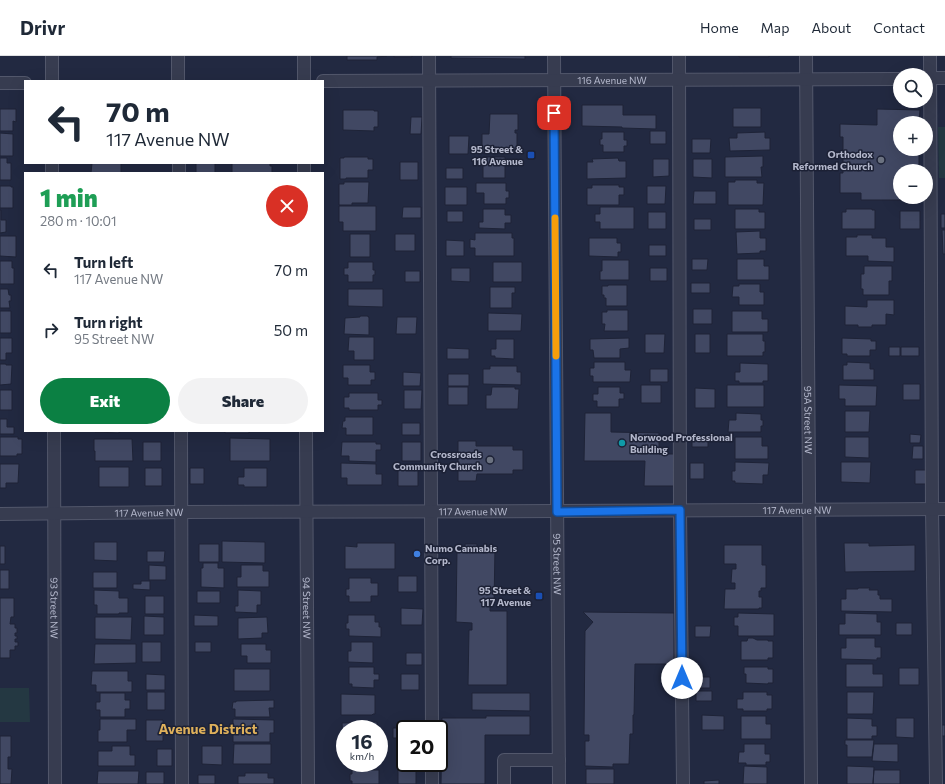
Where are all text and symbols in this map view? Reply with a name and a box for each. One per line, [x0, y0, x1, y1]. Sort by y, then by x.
text: Drivr [20, 16, 65, 39]
text: Home [700, 19, 739, 36]
text: Map [761, 19, 789, 36]
text: About [811, 19, 851, 36]
text: Contact [873, 19, 925, 36]
map controls [893, 68, 933, 204]
button: search [893, 68, 933, 108]
street label: 116 Avenue NW [577, 74, 647, 86]
text: 70 m [106, 94, 170, 128]
icon: left [40, 96, 92, 148]
pin [537, 96, 571, 130]
icon: arrive [543, 102, 565, 124]
button: + [893, 116, 933, 156]
text: 117 Avenue NW [106, 128, 230, 150]
place label: 95 Street & 116 Avenue [471, 143, 523, 167]
place label: Orthodox Reformed Church [793, 148, 873, 172]
marker: 95 Street & 116 Avenue [526, 150, 536, 160]
marker: Orthodox Reformed Church [876, 155, 886, 165]
button: − [893, 164, 933, 204]
text: 1 min [40, 183, 98, 212]
button: close [266, 185, 308, 227]
text: 280 m · 10:01 [40, 213, 117, 229]
text: Turn left [74, 253, 133, 271]
icon: left [40, 259, 62, 281]
text: 70 m [274, 261, 308, 279]
text: 117 Avenue NW [74, 271, 163, 287]
text: Turn right [74, 313, 143, 331]
icon: right [40, 319, 62, 341]
text: 50 m [274, 321, 308, 339]
text: 95 Street NW [74, 331, 154, 347]
button: Exit [40, 378, 170, 424]
button: Share [178, 378, 308, 424]
street label: 95A Street NW [802, 386, 815, 454]
place label: Norwood Professional Building [630, 431, 733, 455]
marker: Norwood Professional Building [617, 438, 627, 448]
place label: Crossroads Community Church [393, 448, 482, 472]
marker: Crossroads Community Church [485, 455, 495, 465]
street label: 117 Avenue NW [763, 504, 831, 516]
street label: 117 Avenue NW [439, 505, 507, 517]
street label: 117 Avenue NW [115, 506, 183, 519]
street label: 95 Street NW [551, 533, 564, 595]
place label: Numo Cannabis Corp. [425, 542, 497, 566]
marker: Numo Cannabis Corp. [412, 549, 422, 559]
street label: 93 Street NW [48, 577, 61, 639]
street label: 94 Street NW [301, 577, 313, 639]
place label: 95 Street & 117 Avenue [479, 584, 531, 608]
marker: 95 Street & 117 Avenue [534, 591, 544, 601]
position arrow [661, 657, 703, 699]
district label: Avenue District [158, 720, 258, 737]
speed limit sign: 20 [396, 720, 448, 772]
text: 16 [351, 729, 373, 753]
text: km/h [350, 750, 374, 762]

